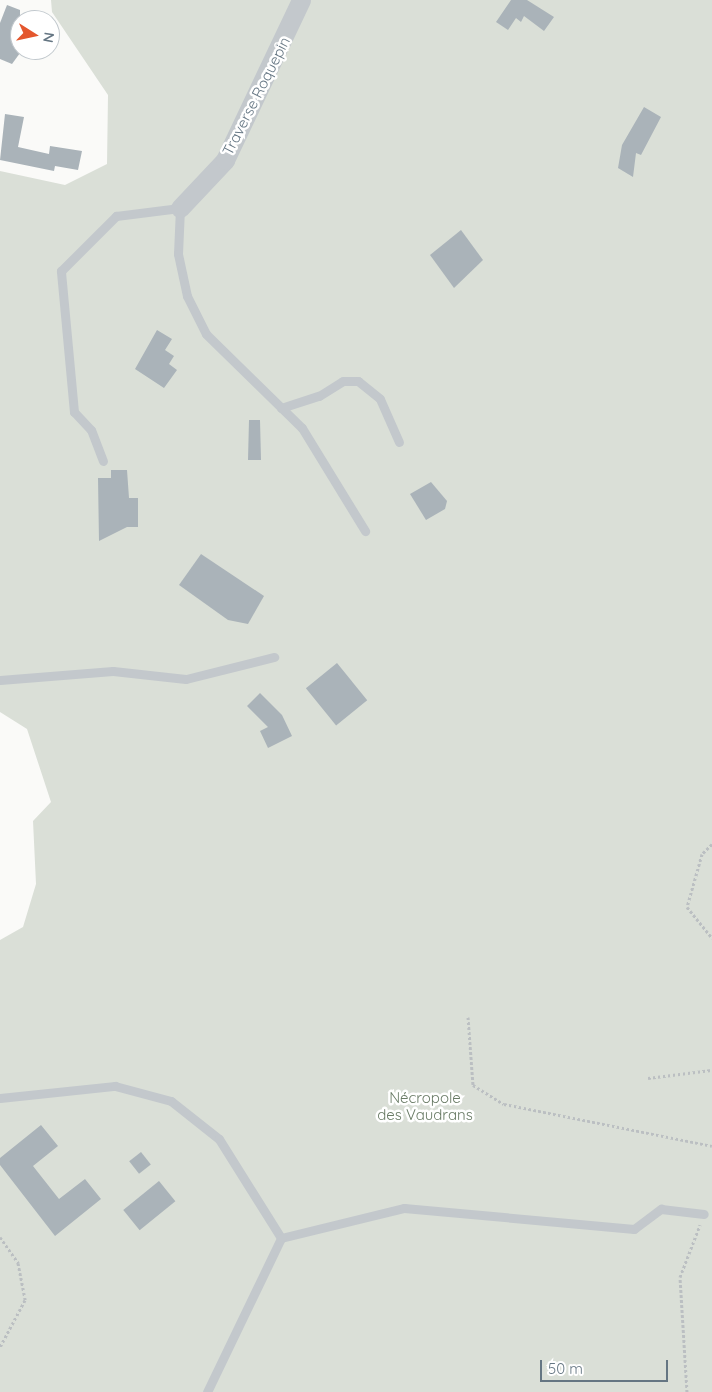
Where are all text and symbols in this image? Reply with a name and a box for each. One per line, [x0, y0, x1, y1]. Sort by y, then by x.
north arrow [10, 10, 60, 60]
text: N [39, 31, 59, 44]
street label: Traverse Roquepin [218, 34, 294, 158]
park label: Nécropole des Vaudrans [377, 1088, 473, 1123]
scale bar [542, 1350, 670, 1382]
text: 50 m [548, 1359, 583, 1378]

